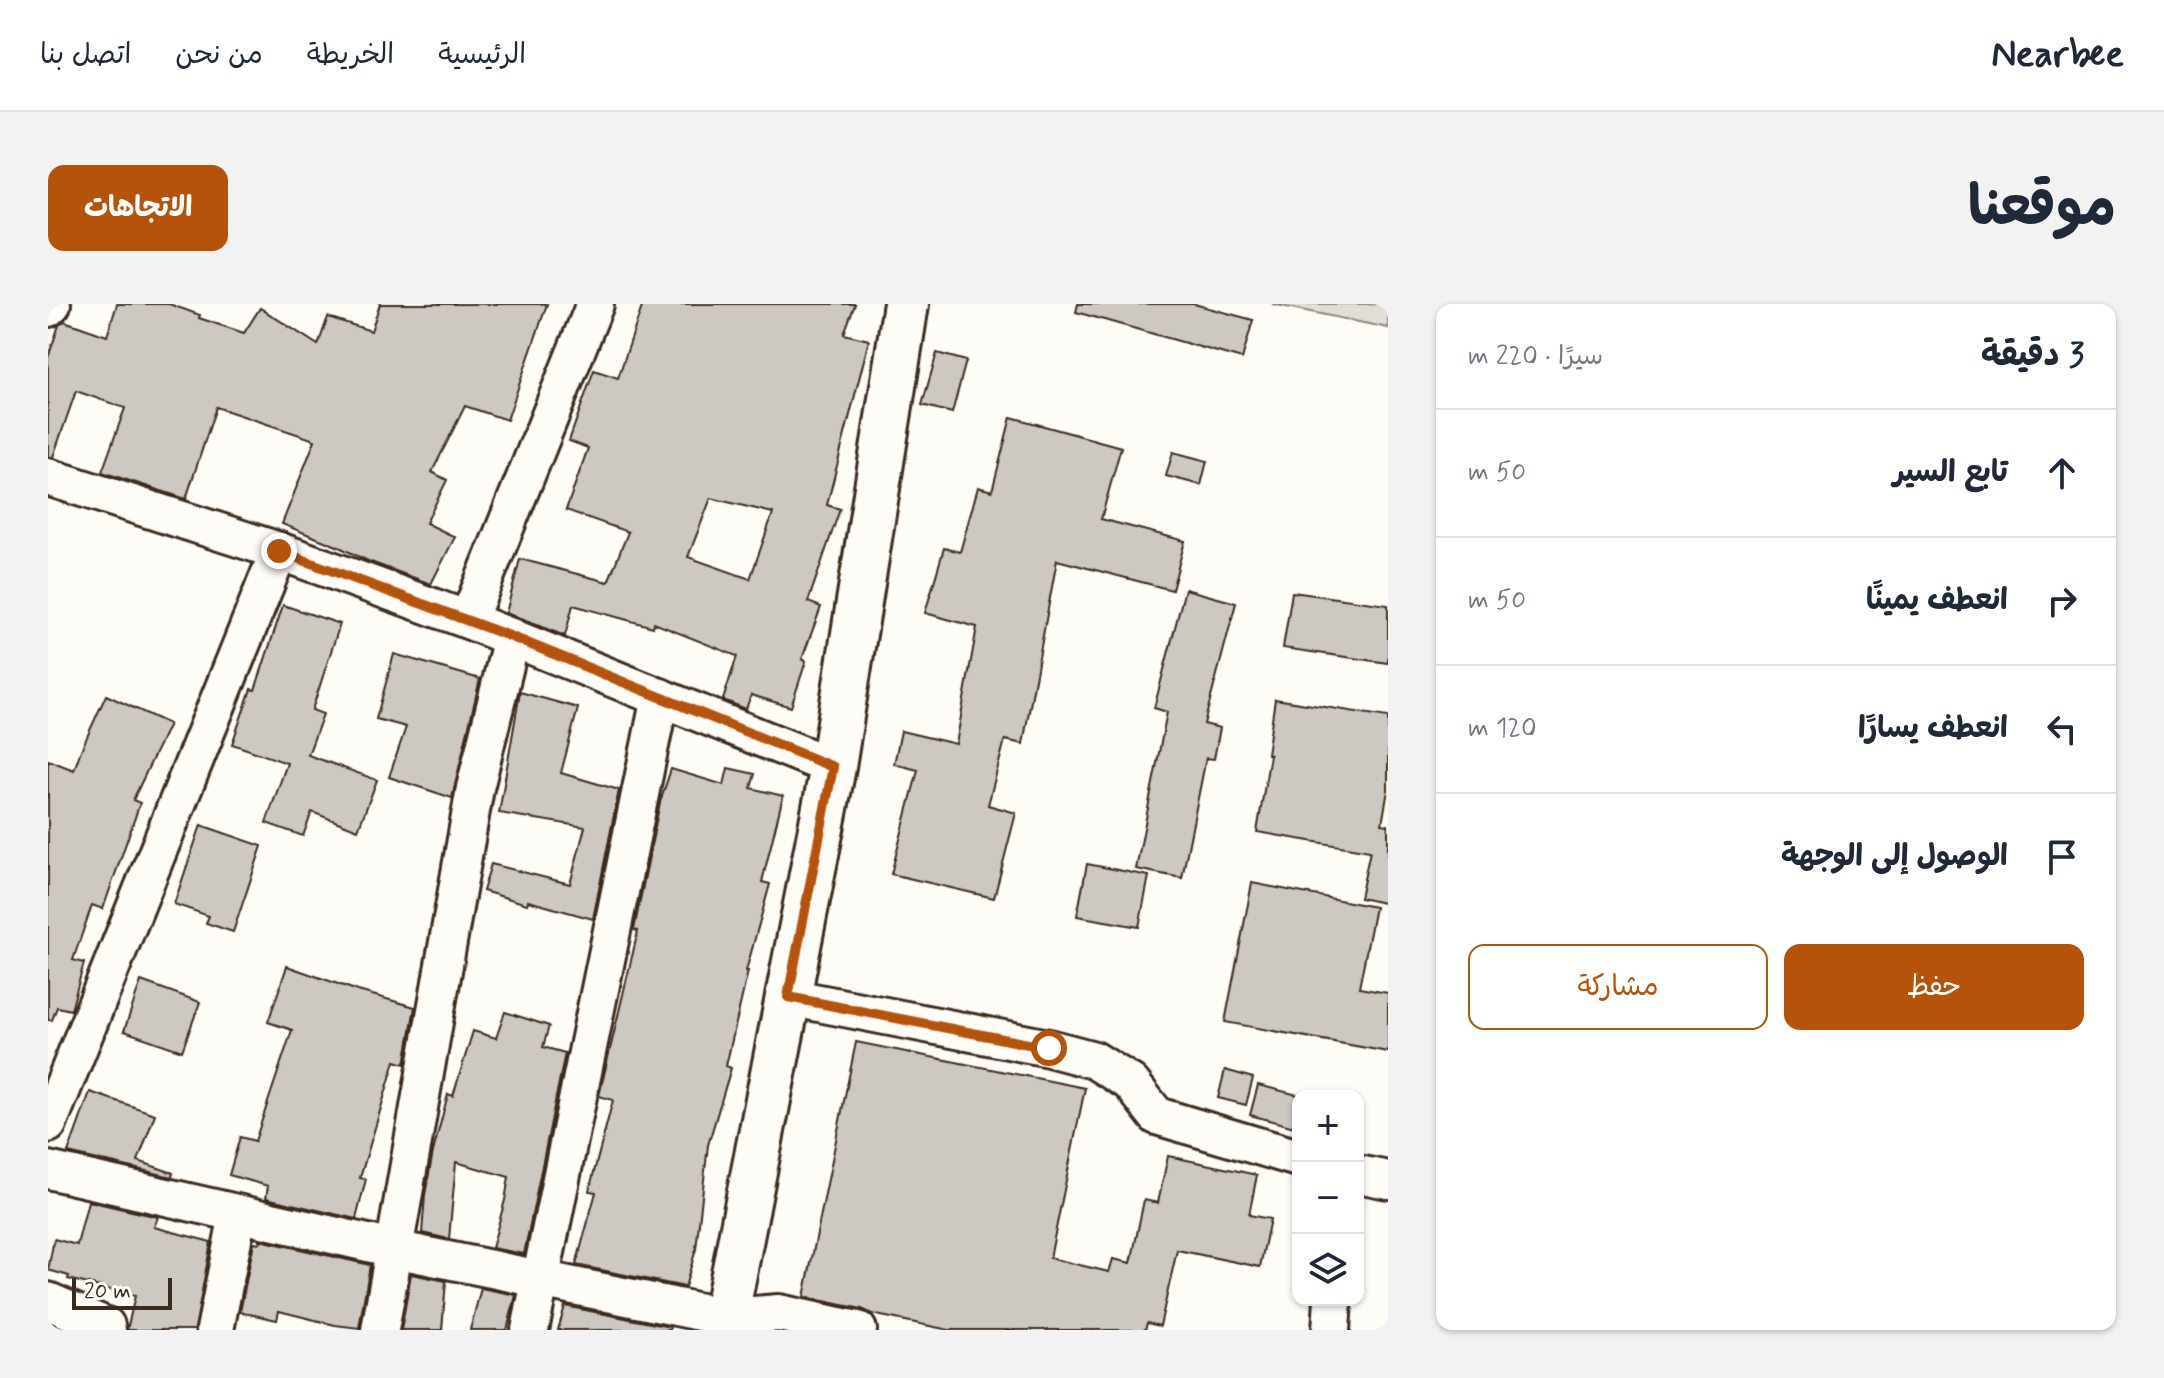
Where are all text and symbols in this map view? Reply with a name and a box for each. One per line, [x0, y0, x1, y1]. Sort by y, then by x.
text: Nearbee [1991, 31, 2124, 80]
text: اتصل بنا [40, 37, 131, 74]
text: من نحن [175, 37, 263, 74]
text: الخريطة [307, 37, 394, 74]
text: الرئيسية [438, 37, 526, 74]
button: الاتجاهات [48, 165, 228, 251]
text: موقعنا [1968, 172, 2116, 245]
text: 3 دقيقة [1981, 333, 2084, 378]
text: سيرًا · 220 m [1468, 340, 1603, 374]
icon: ahead [2040, 451, 2084, 495]
text: تابع السير [1893, 453, 2008, 492]
text: 50 m [1468, 456, 1526, 490]
route end [261, 533, 297, 569]
icon: right [2040, 579, 2084, 623]
text: انعطف يمينًا [1866, 581, 2008, 620]
text: 50 m [1468, 584, 1526, 618]
icon: left [2040, 707, 2084, 751]
text: انعطف يسارًا [1858, 709, 2008, 748]
text: 120 m [1468, 712, 1537, 746]
icon: arrive [2040, 835, 2084, 879]
text: الوصول إلى الوجهة [1781, 837, 2008, 876]
button: مشاركة [1468, 944, 1768, 1030]
button: حفظ [1784, 944, 2084, 1030]
route start [1031, 1030, 1067, 1066]
map controls [1292, 1090, 1364, 1306]
button: + [1292, 1090, 1364, 1162]
button: − [1292, 1162, 1364, 1234]
button: layers [1292, 1234, 1364, 1306]
scale bar [72, 1274, 172, 1310]
text: 20 m [84, 1278, 131, 1306]

